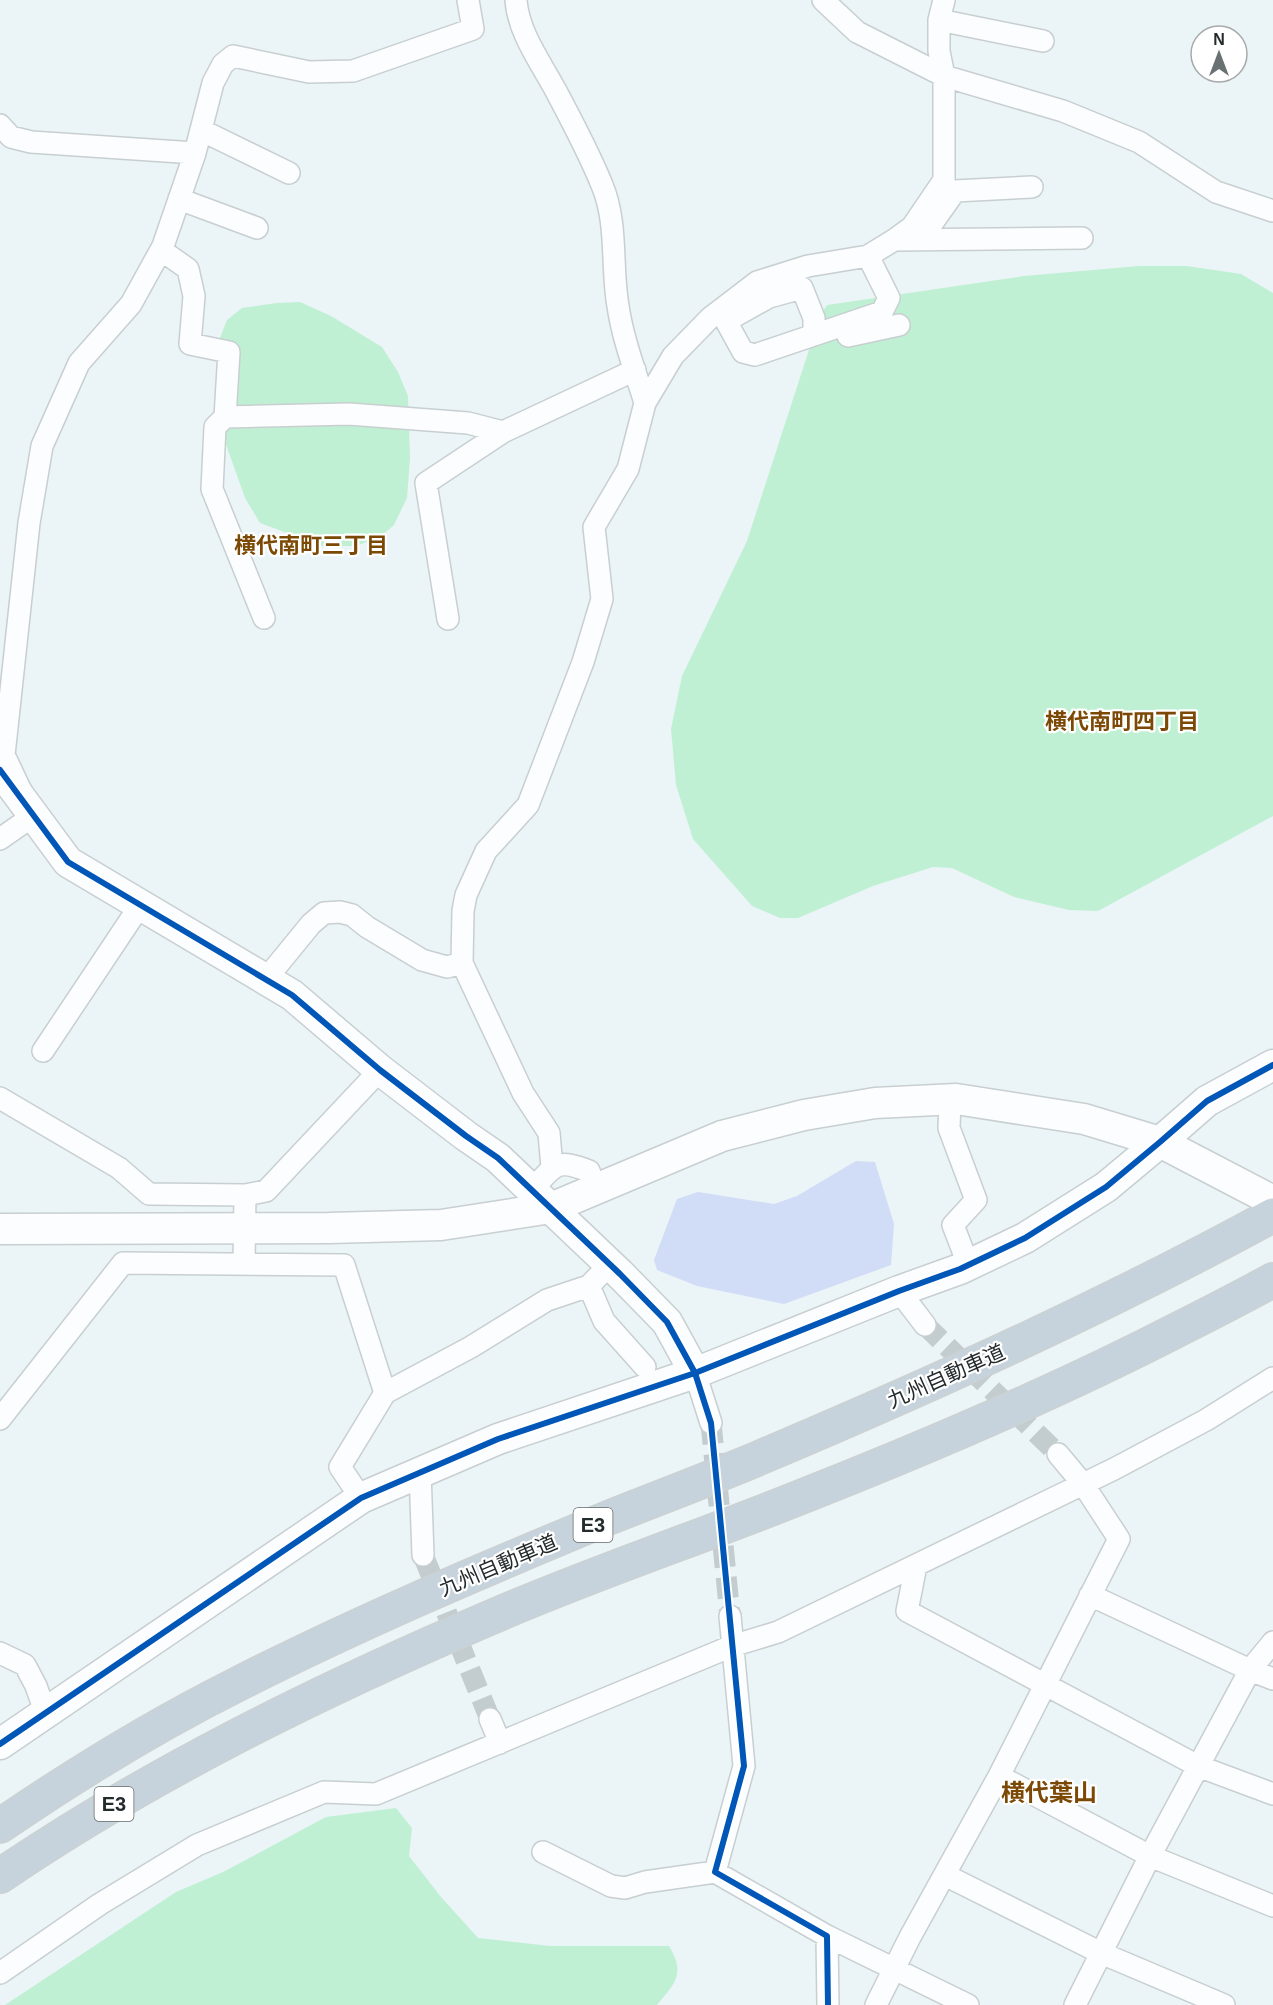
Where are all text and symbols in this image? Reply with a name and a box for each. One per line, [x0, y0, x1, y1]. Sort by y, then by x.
north arrow [1189, 24, 1249, 84]
text: N [1213, 31, 1225, 48]
district label: 横代南町三丁目 [234, 533, 388, 558]
district label: 横代南町四丁目 [1045, 709, 1199, 734]
street label: 九州自動車道 [884, 1340, 1008, 1412]
road number: E3 [574, 1508, 612, 1542]
street label: 九州自動車道 [436, 1530, 560, 1600]
district label: 横代葉山 [1001, 1779, 1097, 1806]
road number: E3 [94, 1787, 134, 1821]

